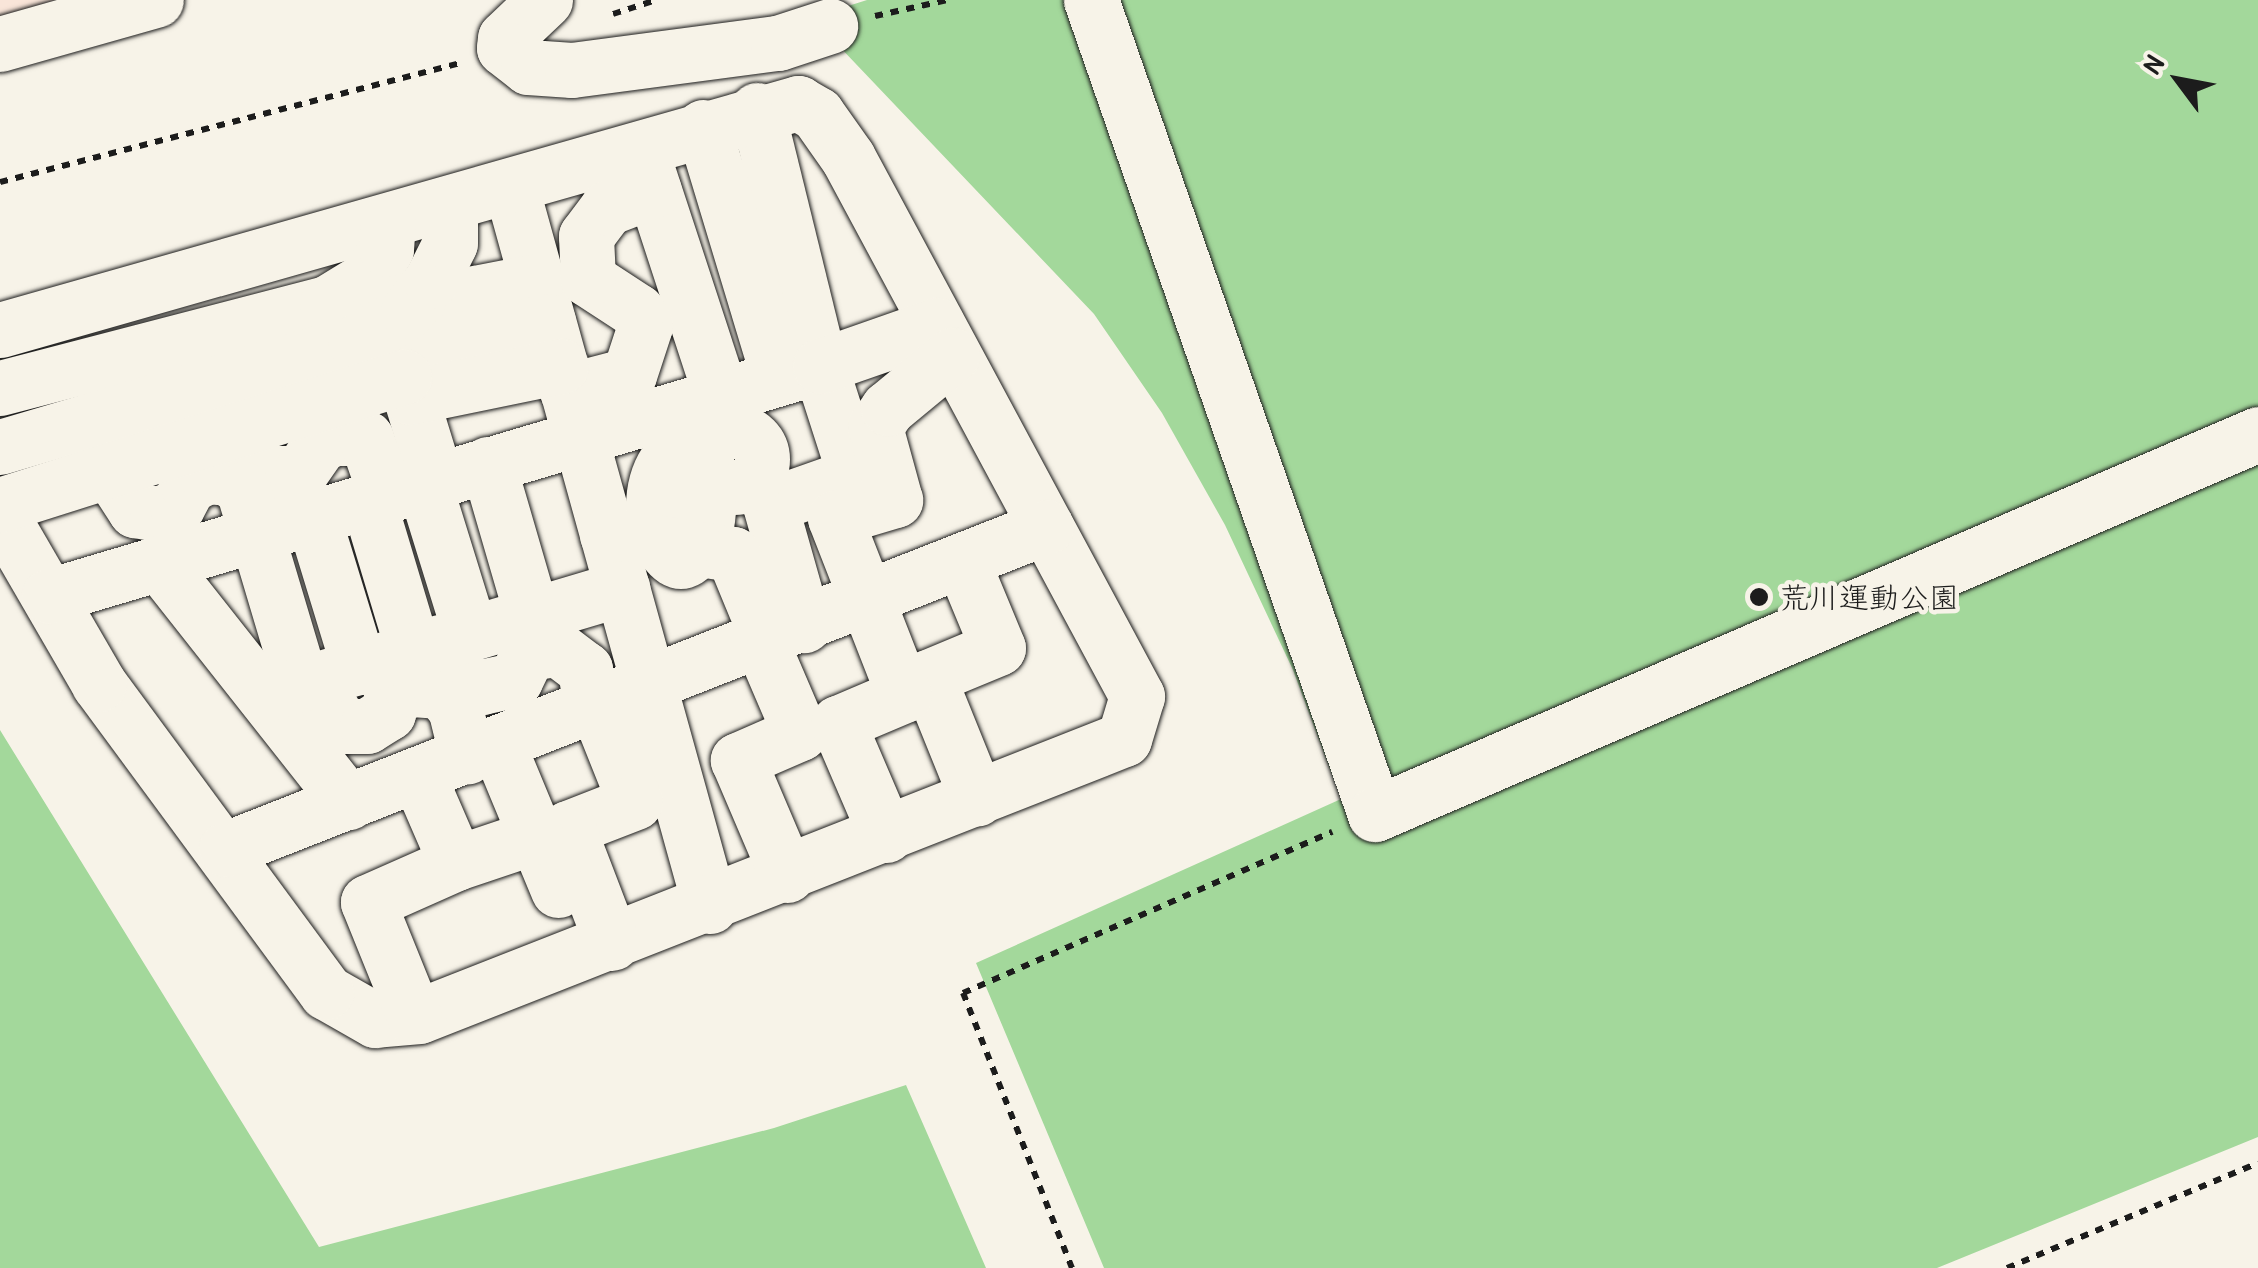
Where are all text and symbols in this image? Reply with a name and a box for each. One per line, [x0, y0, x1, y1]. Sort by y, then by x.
north arrow [2128, 30, 2228, 130]
text: N [2132, 48, 2173, 80]
place label: 荒川運動公園 [1779, 579, 1959, 615]
marker: 荒川運動公園 [1748, 586, 1770, 608]

